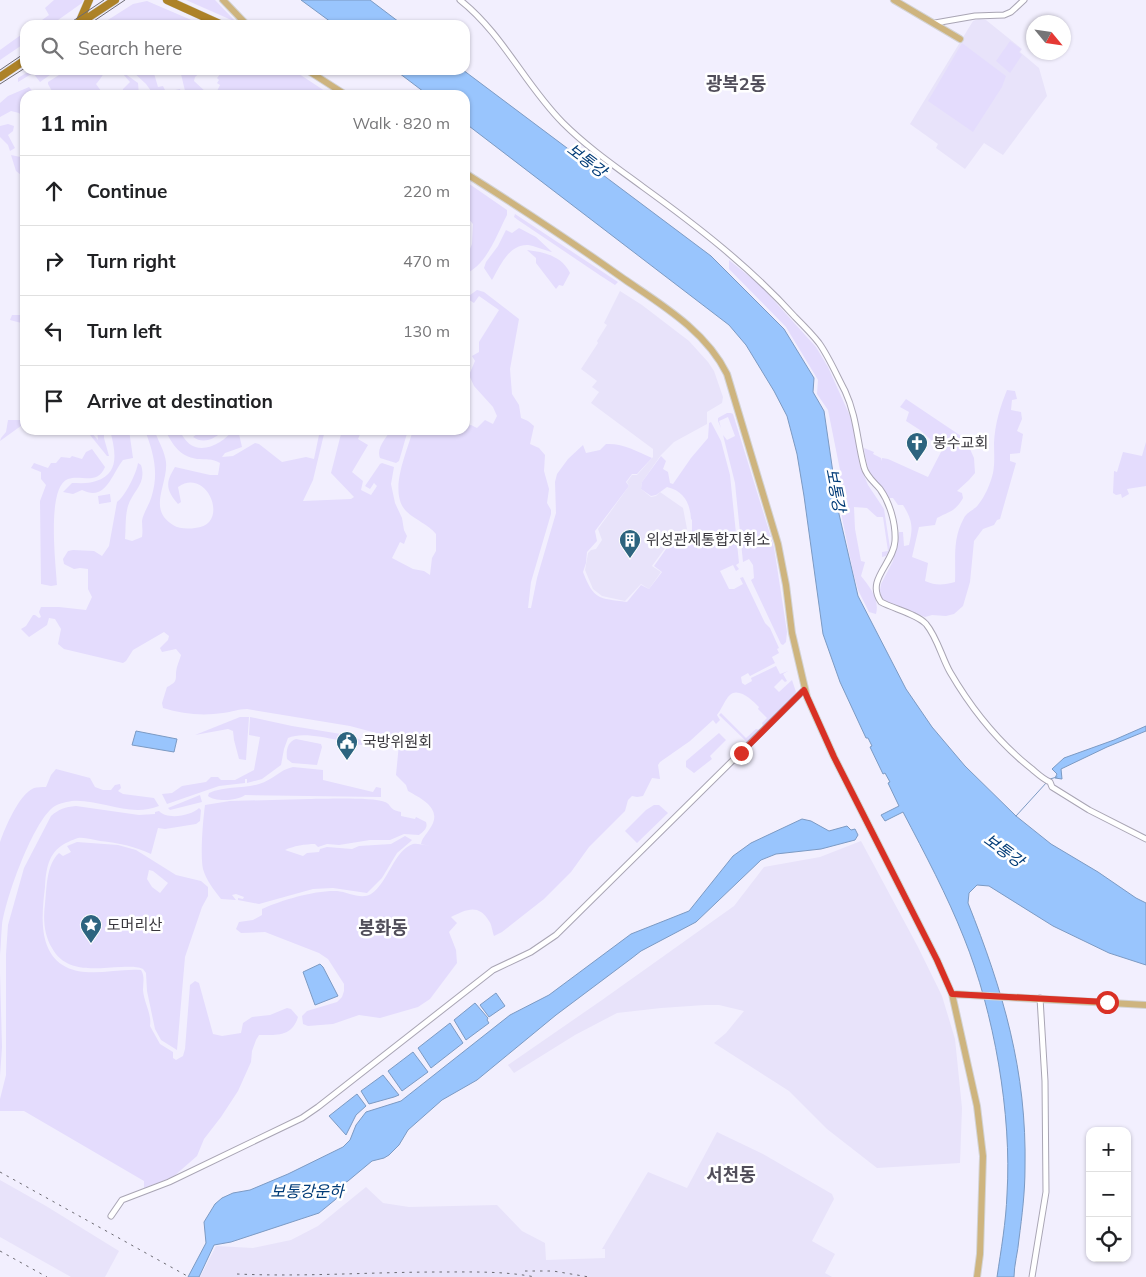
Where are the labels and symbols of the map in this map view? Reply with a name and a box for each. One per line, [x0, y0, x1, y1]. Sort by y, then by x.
north arrow [1026, 15, 1071, 60]
district label: 광복2동 [706, 72, 766, 95]
water label: 보통강 [563, 139, 612, 183]
church icon: 봉수교회 [905, 431, 929, 462]
place label: 봉수교회 [933, 433, 988, 452]
water label: 보통강 [822, 466, 850, 516]
building icon: 위성관제통합지휘소 [618, 528, 642, 559]
place label: 위성관제통합지휘소 [646, 530, 770, 549]
public building icon: 국방위원회 [335, 730, 359, 761]
place label: 국방위원회 [363, 732, 432, 751]
route end [730, 742, 753, 765]
water label: 보통강 [980, 829, 1030, 872]
place icon: 도머리산 [79, 913, 103, 944]
place label: 도머리산 [107, 915, 162, 934]
district label: 봉화동 [358, 916, 408, 939]
route start [1096, 991, 1119, 1014]
district label: 서천동 [706, 1163, 756, 1186]
water label: 보통강운하 [270, 1181, 346, 1201]

